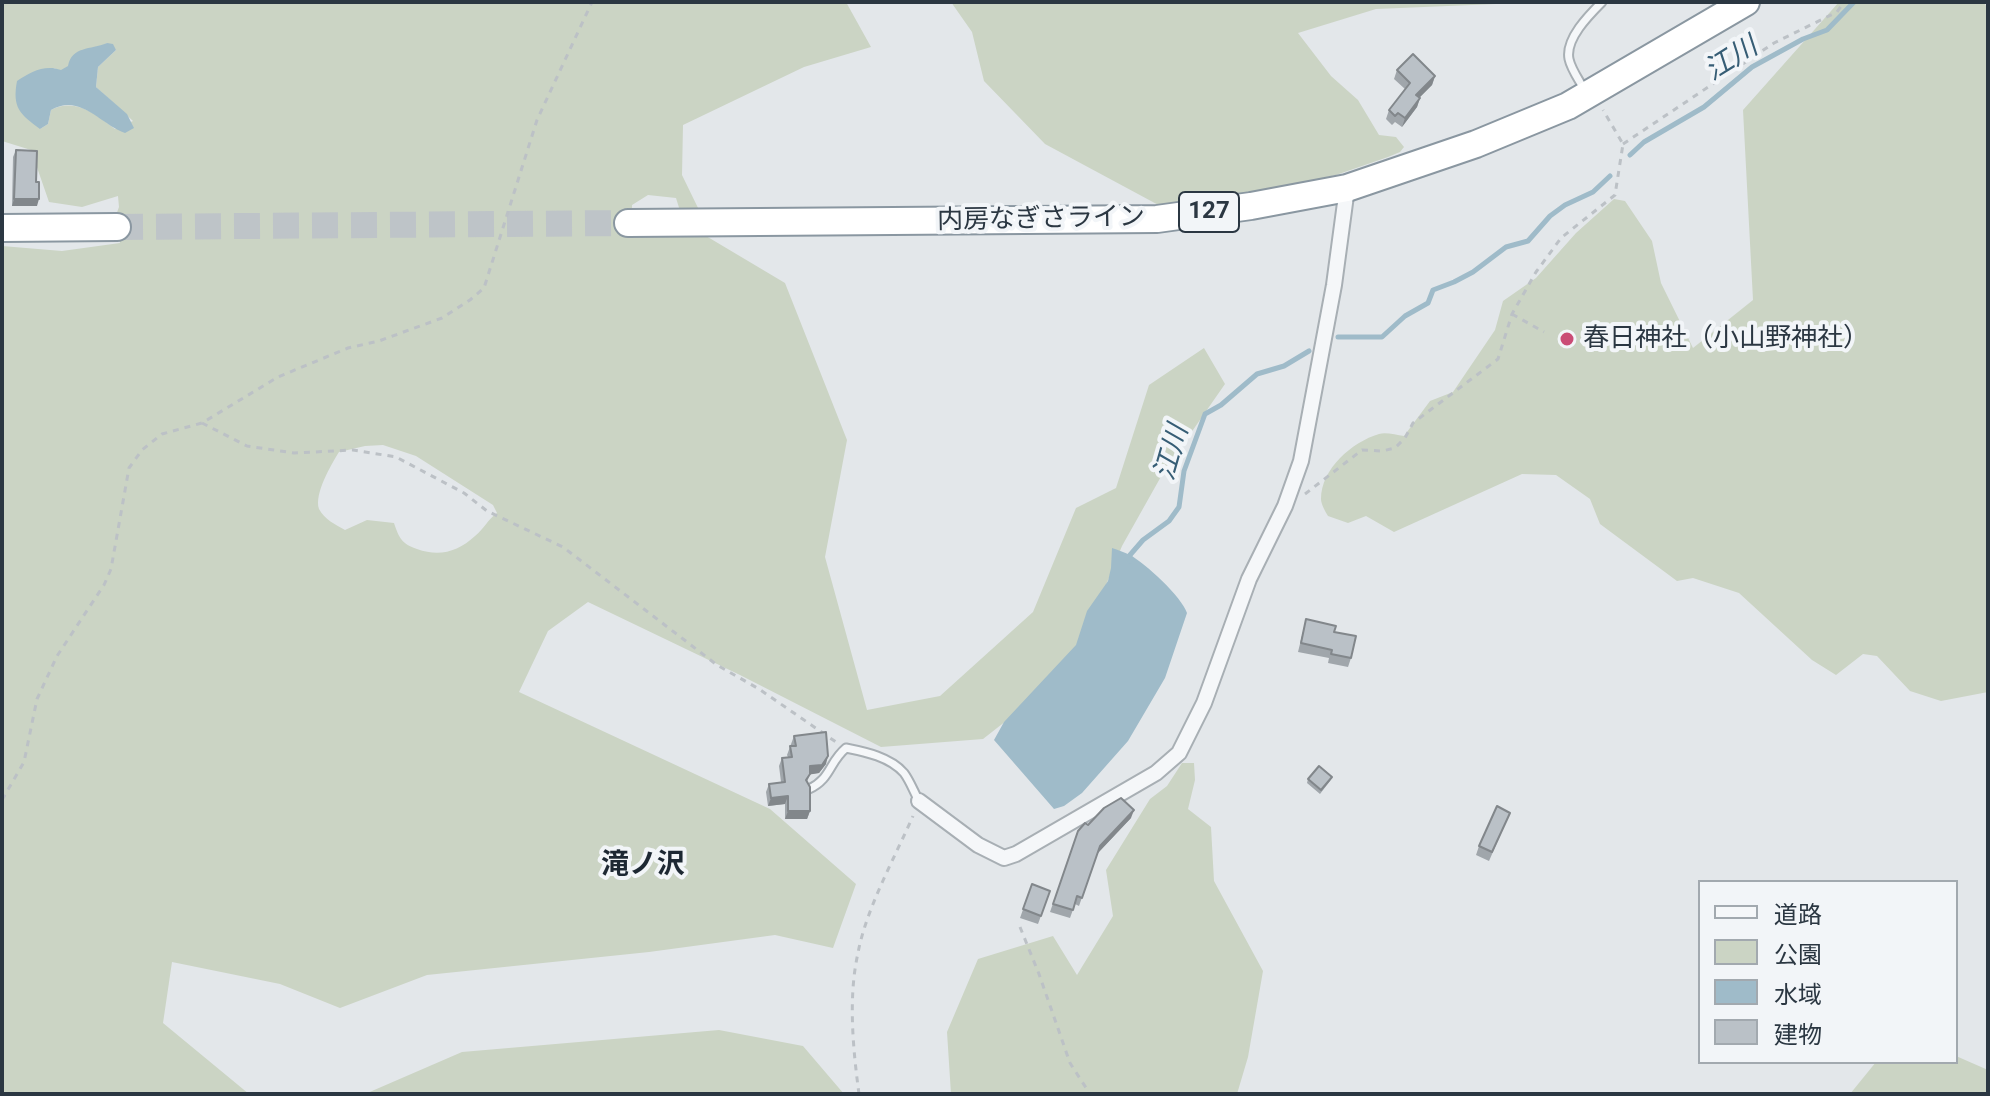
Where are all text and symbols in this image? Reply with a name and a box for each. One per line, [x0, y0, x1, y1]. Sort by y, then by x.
water label: 江川 [1699, 31, 1765, 89]
road number: 127 [1179, 192, 1239, 232]
street label: 内房なぎさライン [937, 203, 1145, 237]
place label: 春日神社（小山野神社） [1583, 323, 1869, 355]
marker: 春日神社（小山野神社） [1558, 330, 1576, 348]
water label: 江川 [1149, 421, 1197, 485]
district label: 滝ノ沢 [601, 849, 685, 883]
legend [1698, 880, 1958, 1064]
text: 道路 [1774, 901, 1822, 929]
text: 公園 [1774, 941, 1822, 969]
text: 水域 [1774, 981, 1822, 1009]
text: 建物 [1774, 1021, 1822, 1049]

